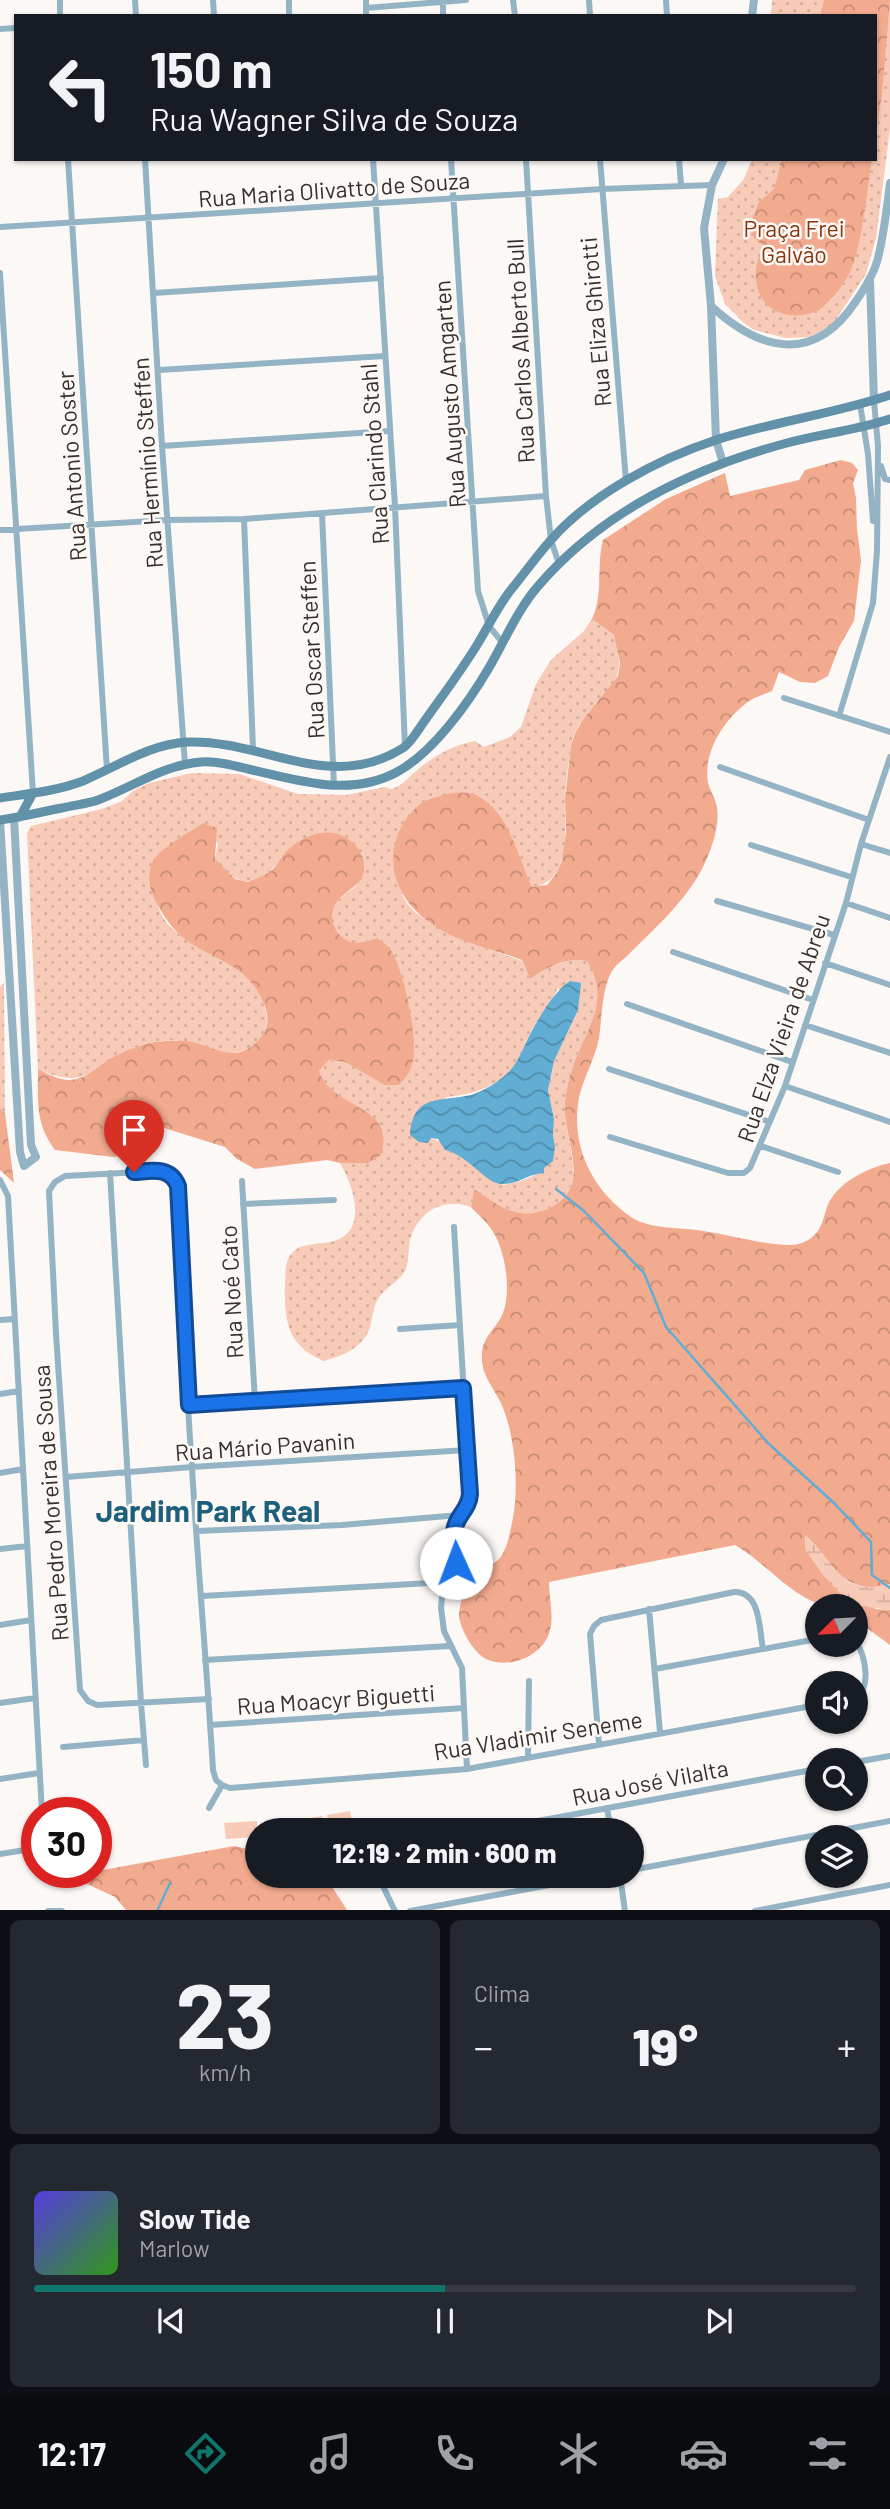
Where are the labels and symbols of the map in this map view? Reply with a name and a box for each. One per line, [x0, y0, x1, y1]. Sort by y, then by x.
street label: Rua Maria Olivatto de Souza [197, 166, 471, 212]
park label: Praça Frei Galvão [743, 214, 845, 268]
street label: Rua Eliza Ghirotti [574, 236, 616, 408]
street label: Rua Carlos Alberto Bull [500, 238, 540, 464]
street label: Rua Augusto Amgarten [427, 279, 471, 509]
street label: Rua Hermínio Steffen [126, 357, 168, 569]
street label: Rua Clarindo Stahl [354, 363, 394, 545]
street label: Rua Antonio Soster [50, 369, 92, 562]
street label: Rua Oscar Steffen [292, 560, 330, 740]
street label: Rua Elza Vieira de Abreu [731, 910, 835, 1146]
pin [104, 1100, 164, 1172]
street label: Rua Noé Cato [214, 1224, 248, 1360]
street label: Rua Pedro Moreira de Sousa [26, 1364, 74, 1642]
street label: Rua Mário Pavanin [174, 1426, 356, 1466]
district label: Jardim Park Real [96, 1492, 320, 1528]
position arrow [419, 1526, 493, 1600]
north arrow [805, 1594, 868, 1657]
street label: Rua Moacyr Biguetti [236, 1678, 436, 1720]
street label: Rua Vladimir Seneme [432, 1705, 644, 1765]
street label: Rua José Vilalta [570, 1753, 730, 1811]
speed limit sign: 30 [21, 1797, 112, 1888]

